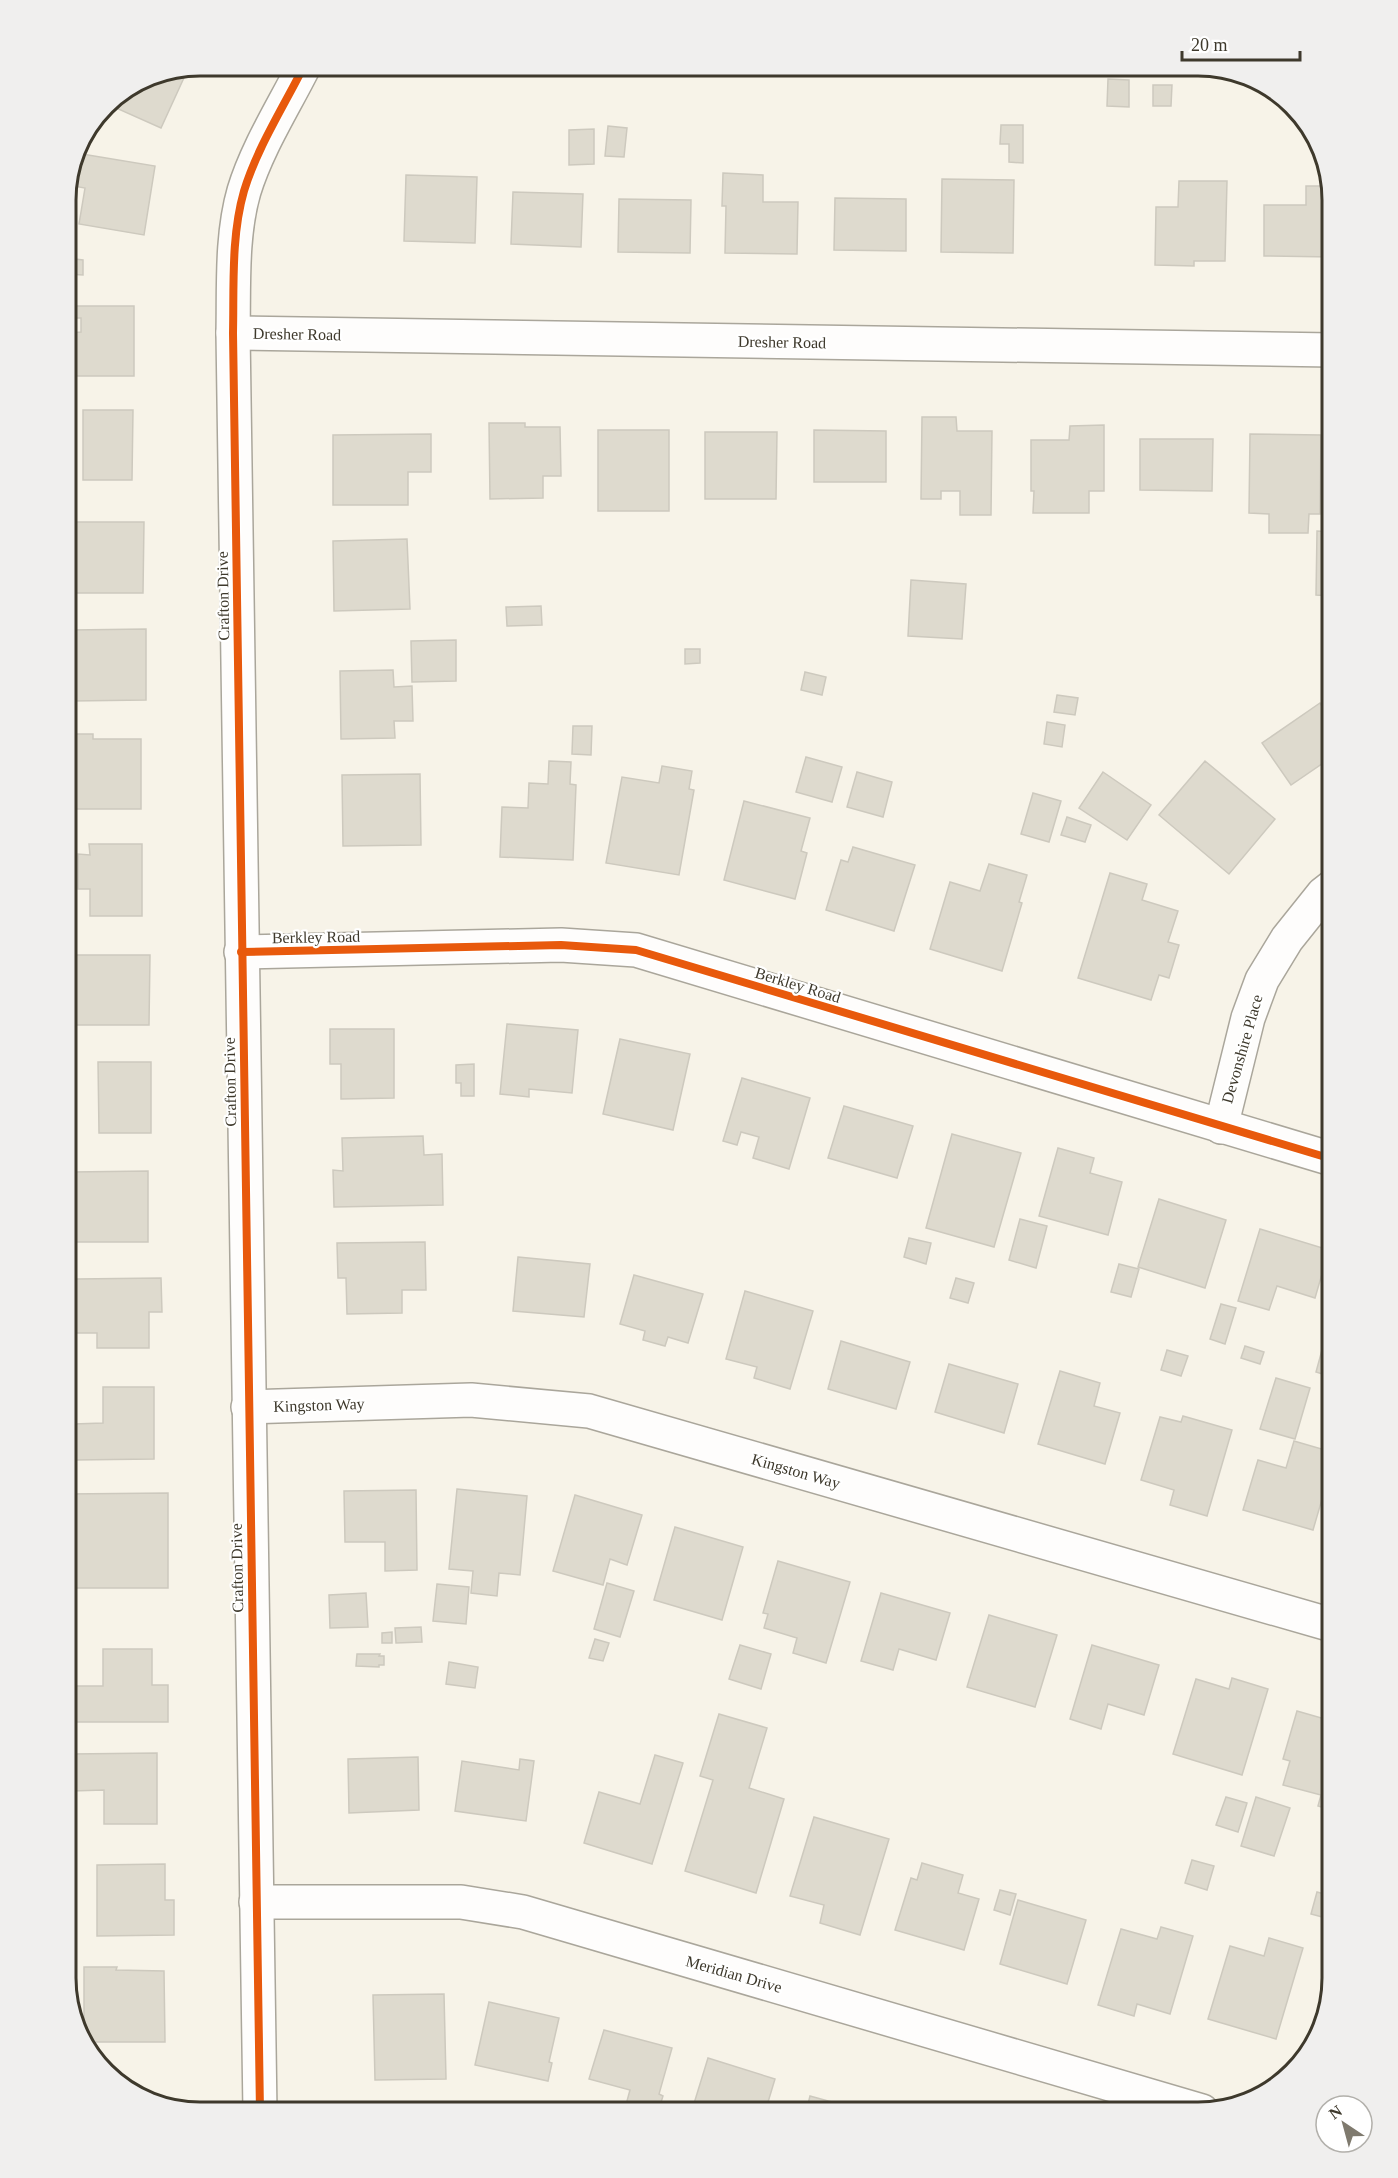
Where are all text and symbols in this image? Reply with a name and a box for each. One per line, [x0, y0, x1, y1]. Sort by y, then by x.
scale bar [1182, 24, 1300, 62]
text: 20 m [1191, 35, 1228, 55]
street label: Dresher Road [253, 325, 341, 343]
street label: Dresher Road [738, 333, 826, 351]
street label: Crafton Drive [214, 551, 232, 641]
street label: Berkley Road [272, 928, 360, 947]
street label: Berkley Road [753, 964, 843, 1007]
street label: Devonshire Place [1218, 993, 1266, 1105]
street label: Crafton Drive [221, 1037, 239, 1127]
street label: Kingston Way [273, 1395, 365, 1416]
street label: Kingston Way [749, 1450, 842, 1493]
street label: Crafton Drive [228, 1523, 246, 1613]
street label: Meridian Drive [684, 1952, 784, 1996]
north arrow [1314, 2094, 1374, 2154]
text: N [1326, 2102, 1346, 2123]

